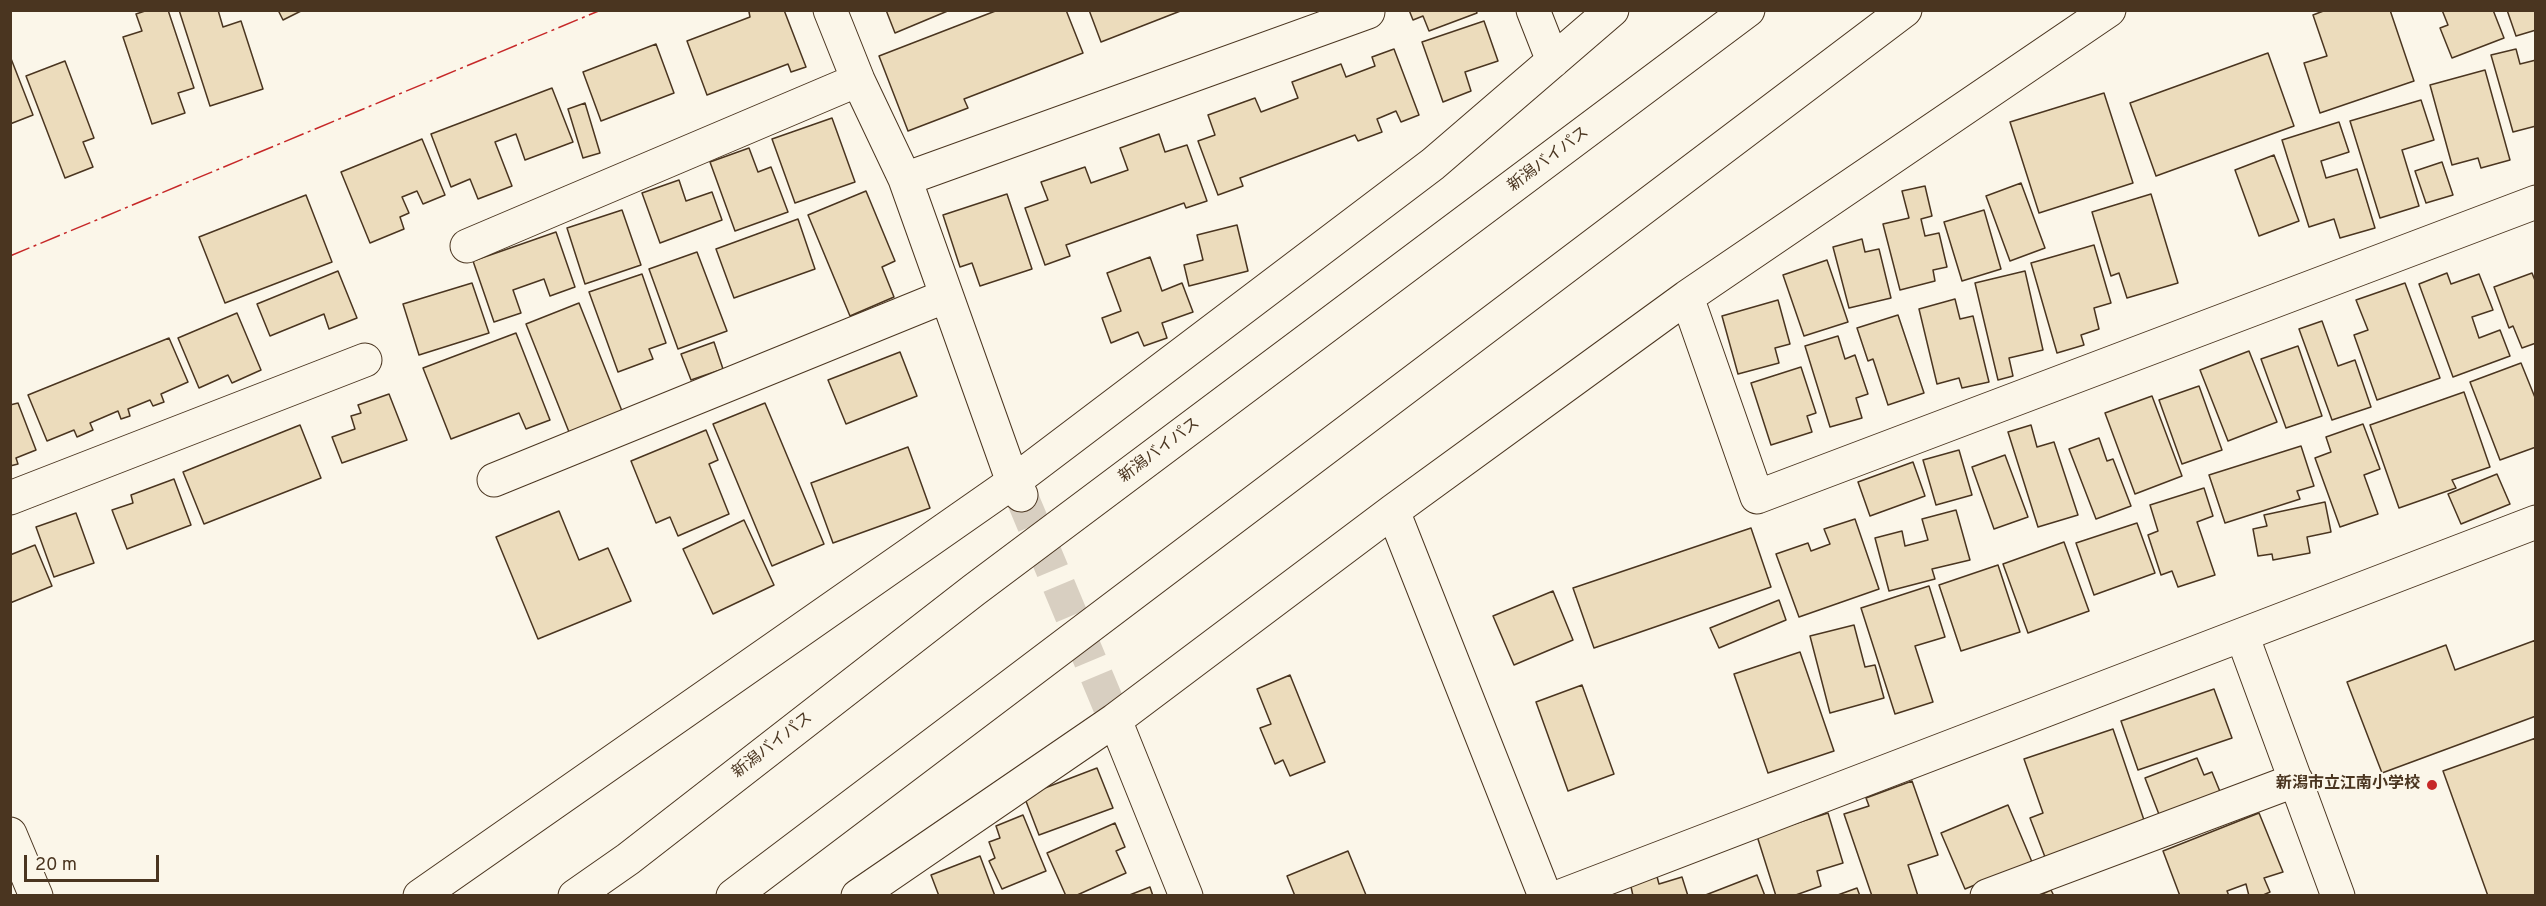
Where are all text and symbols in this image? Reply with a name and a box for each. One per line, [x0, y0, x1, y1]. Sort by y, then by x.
street label: 新潟バイパス [1505, 123, 1593, 197]
street label: 新潟バイパス [1116, 414, 1204, 488]
street label: 新潟バイパス [729, 709, 817, 783]
place label: 新潟市立江南小学校 [2276, 775, 2420, 795]
marker: 新潟市立江南小学校 [2425, 778, 2439, 792]
scale bar [27, 843, 162, 881]
text: 20 m [35, 854, 77, 877]

